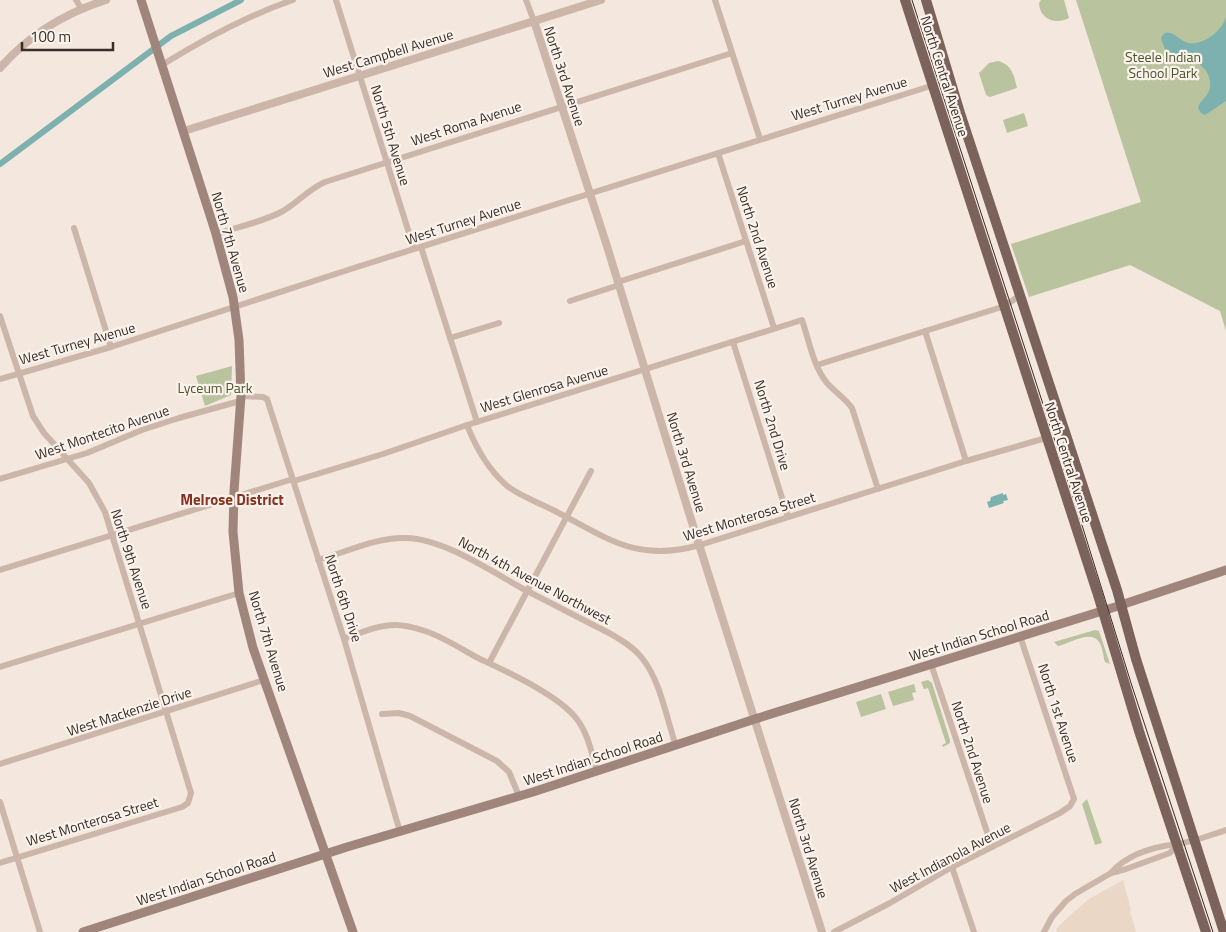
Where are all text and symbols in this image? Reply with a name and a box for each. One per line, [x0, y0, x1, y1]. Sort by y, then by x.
street label: North Central Avenue [916, 13, 974, 139]
scale bar [22, 20, 114, 52]
street label: West Campbell Avenue [320, 23, 456, 83]
street label: North 3rd Avenue [539, 23, 591, 129]
text: 100 m [30, 25, 71, 48]
park label: Steele Indian School Park [1125, 46, 1201, 83]
street label: West Turney Avenue [788, 70, 910, 126]
street label: North 5th Avenue [366, 82, 416, 188]
street label: West Roma Avenue [408, 95, 524, 151]
street label: North 2nd Avenue [732, 183, 784, 291]
street label: North 7th Avenue [207, 189, 255, 295]
street label: West Turney Avenue [403, 192, 523, 250]
street label: West Turney Avenue [16, 316, 138, 370]
street label: West Glenrosa Avenue [478, 359, 610, 417]
park label: Lyceum Park [178, 377, 253, 398]
street label: North 2nd Drive [749, 377, 797, 473]
street label: West Montecito Avenue [32, 399, 172, 465]
street label: North Central Avenue [1040, 399, 1098, 525]
street label: North 3rd Avenue [662, 409, 712, 515]
street label: West Monterosa Street [680, 486, 818, 546]
district label: Melrose District [180, 488, 284, 511]
street label: North 9th Avenue [106, 506, 158, 612]
street label: North 4th Avenue Northwest [455, 531, 615, 629]
street label: North 6th Drive [320, 551, 368, 645]
street label: North 7th Avenue [244, 588, 294, 694]
street label: West Indian School Road [906, 604, 1052, 666]
street label: North 1st Avenue [1033, 661, 1085, 765]
street label: West Mackenzie Drive [64, 681, 194, 741]
street label: North 2nd Avenue [947, 698, 999, 806]
street label: West Indian School Road [521, 726, 665, 790]
street label: West Monterosa Street [23, 791, 161, 851]
street label: North 3rd Avenue [784, 795, 834, 901]
street label: West Indianola Avenue [886, 816, 1014, 898]
street label: West Indian School Road [134, 846, 278, 910]

